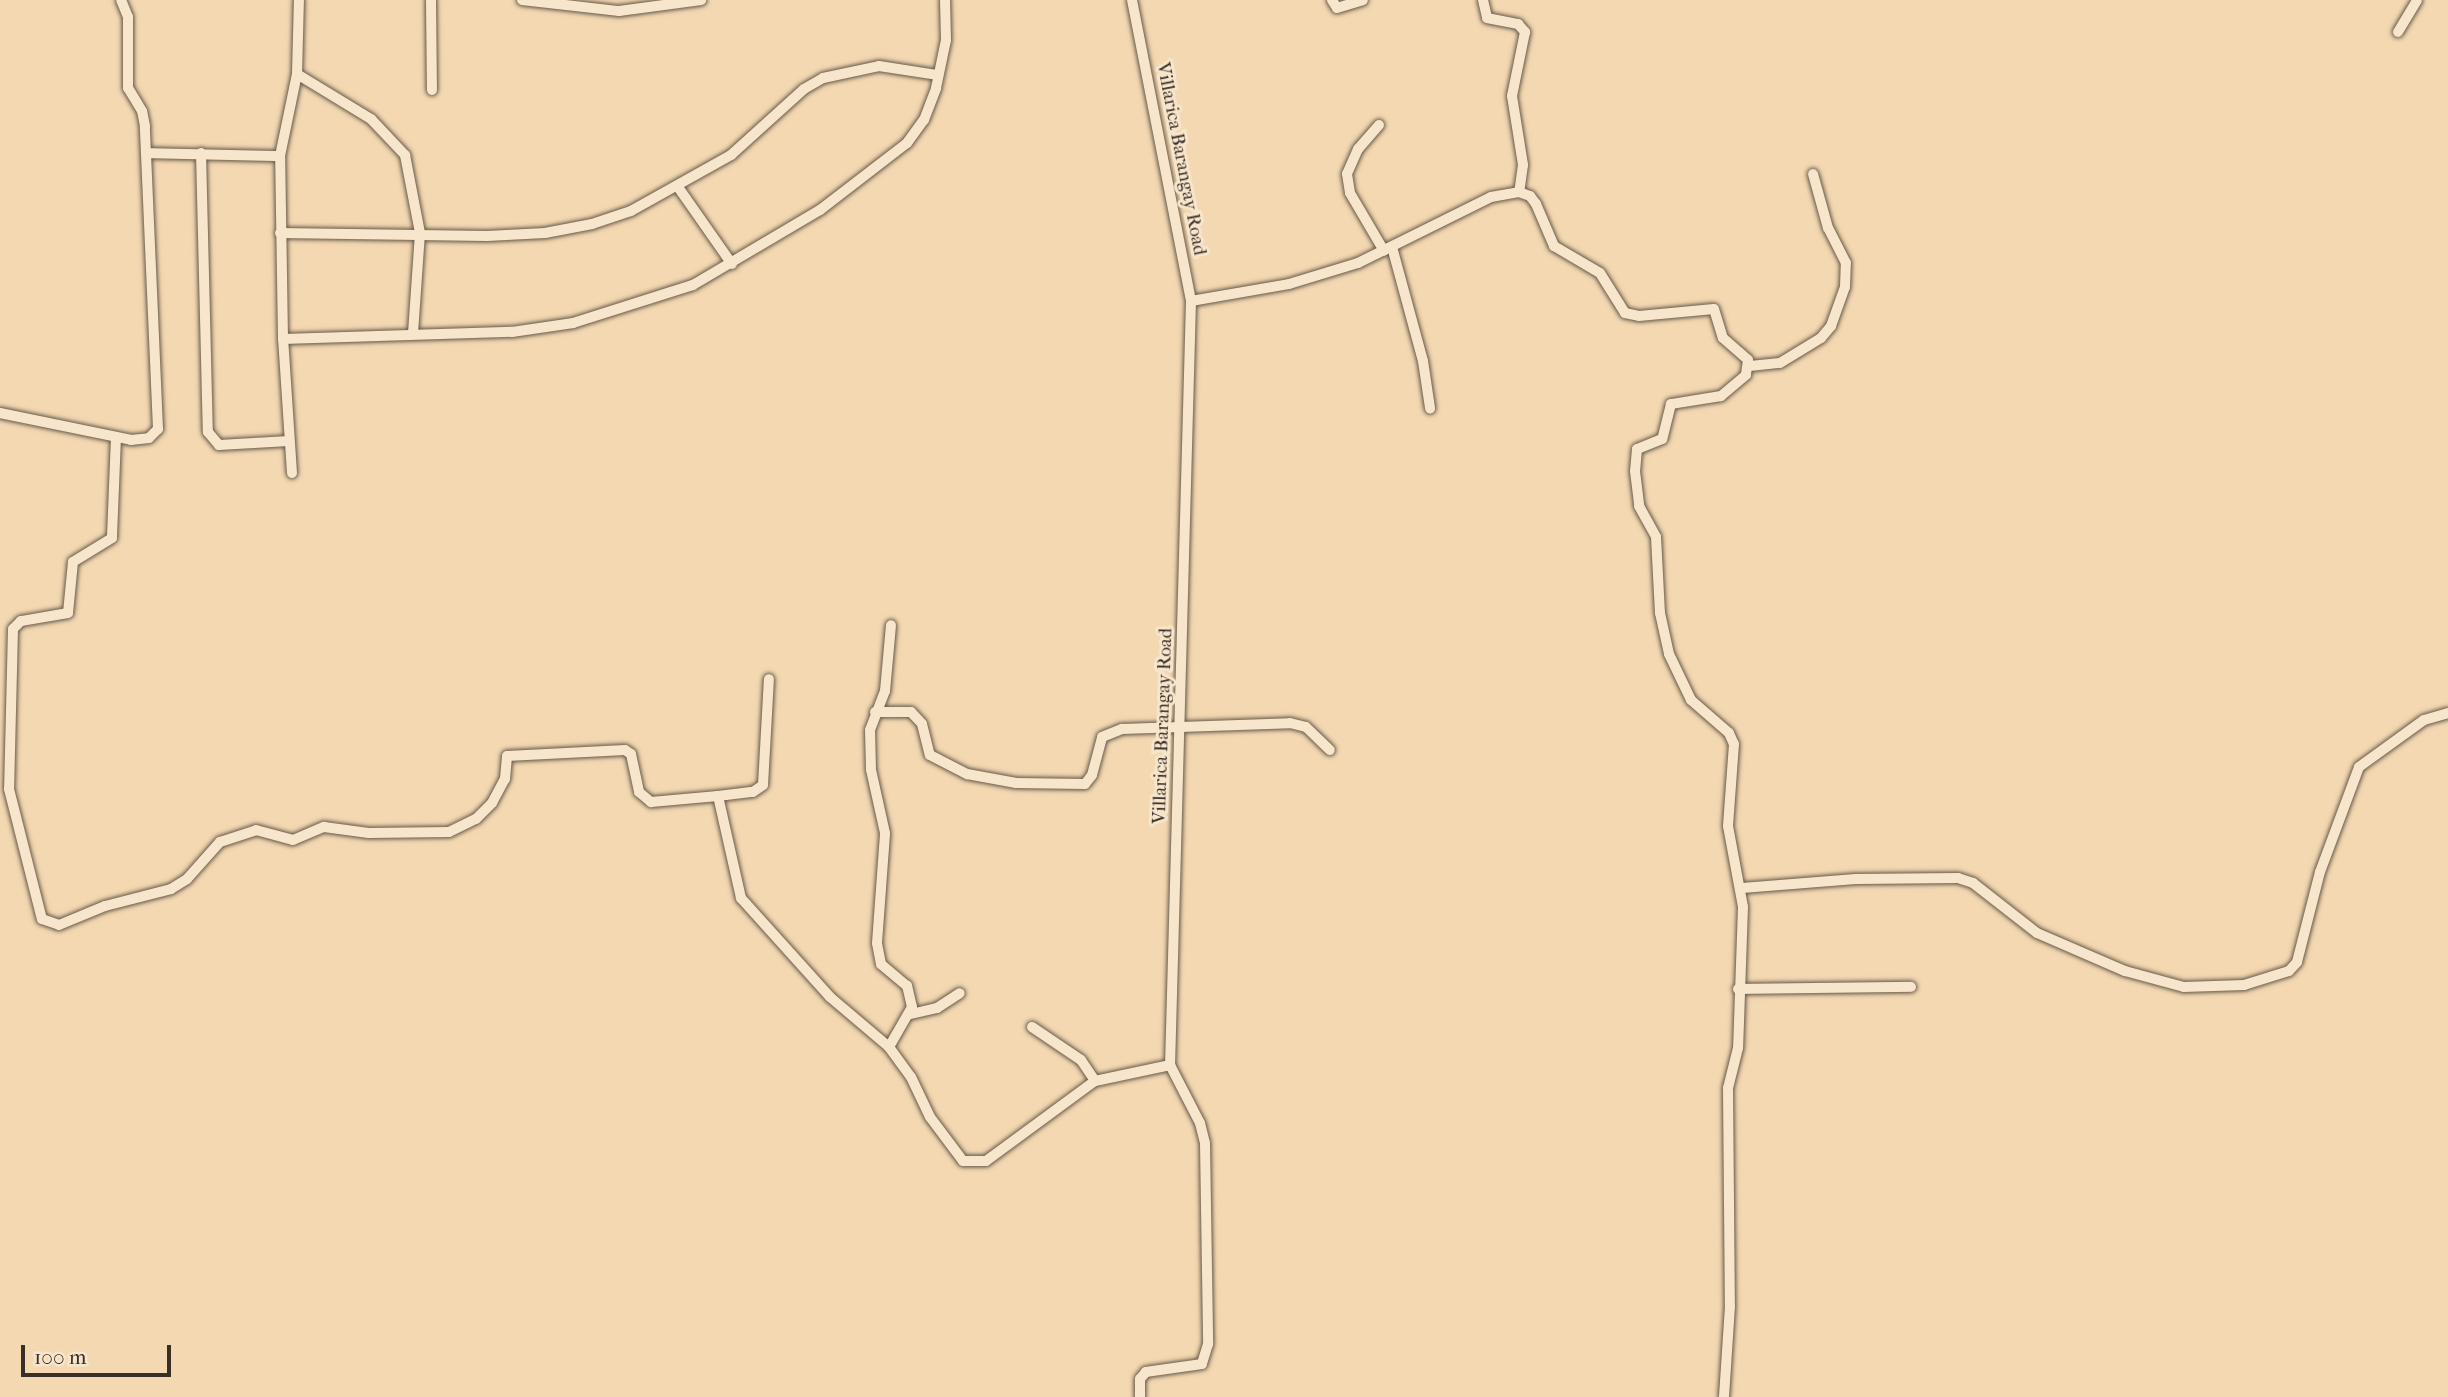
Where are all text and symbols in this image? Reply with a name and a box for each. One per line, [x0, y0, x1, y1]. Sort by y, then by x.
street label: Villarica Barangay Road [1151, 61, 1211, 257]
street label: Villarica Barangay Road [1148, 628, 1178, 824]
scale bar [24, 1330, 175, 1374]
text: 100 m [34, 1345, 87, 1369]

